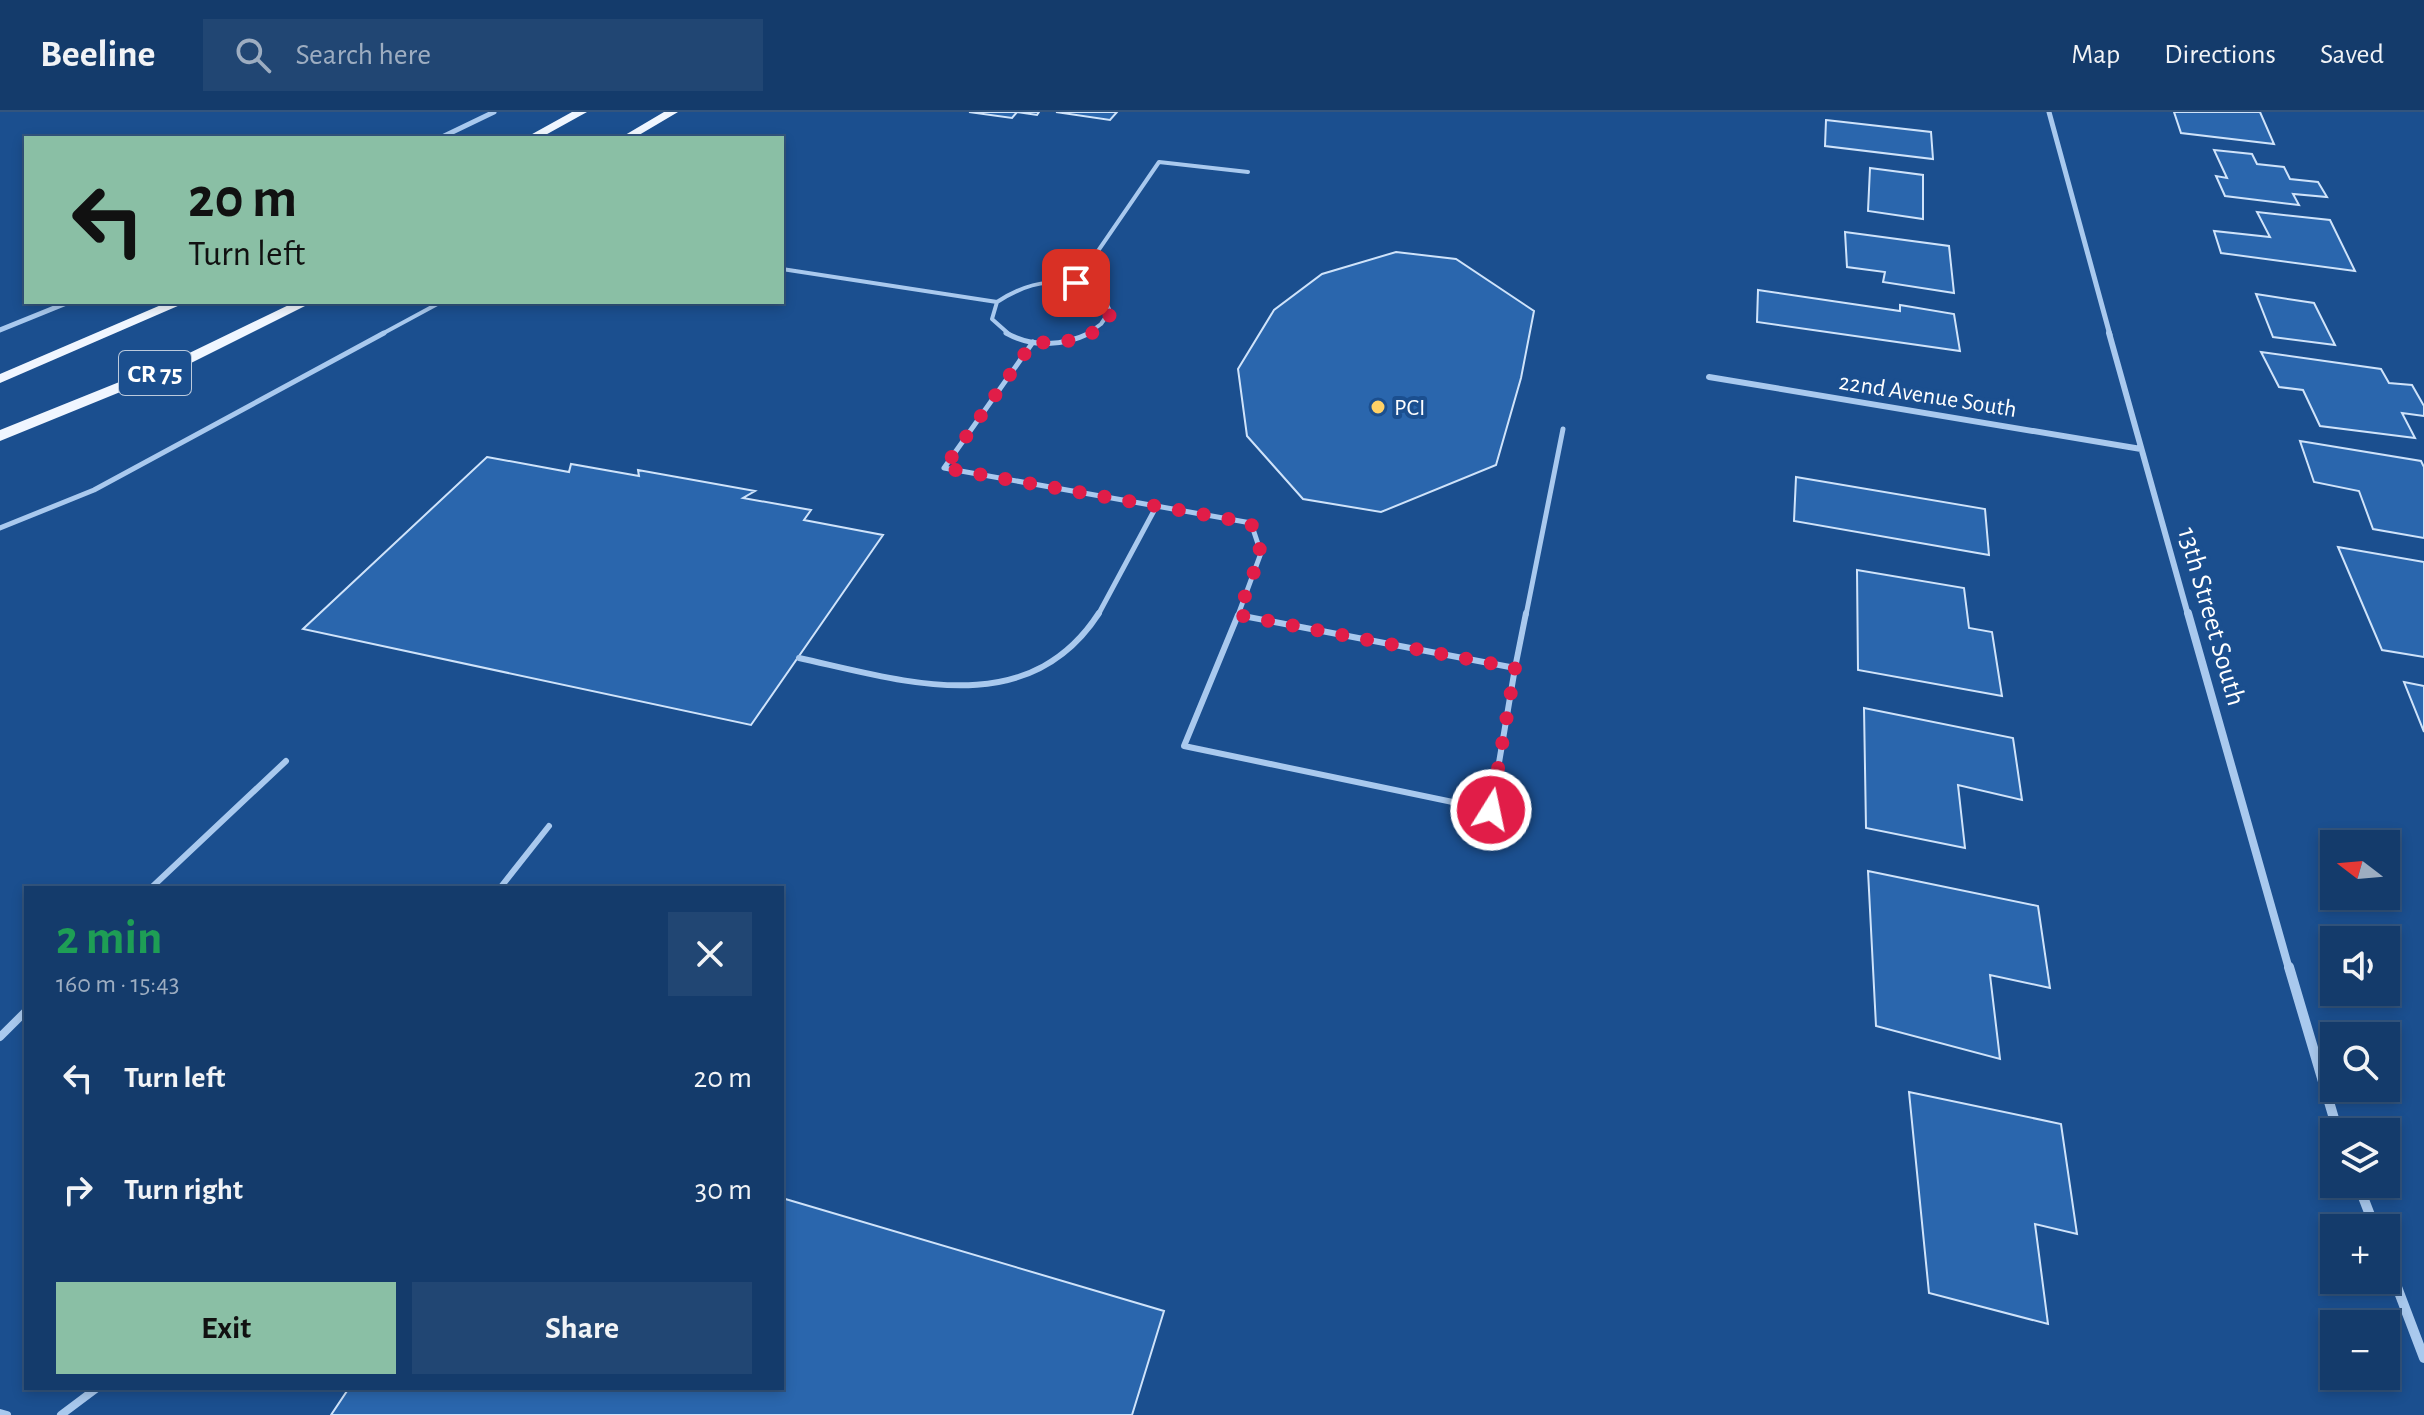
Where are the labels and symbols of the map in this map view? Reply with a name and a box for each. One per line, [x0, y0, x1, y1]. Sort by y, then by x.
pin [1042, 249, 1110, 317]
road number: CR 75 [119, 351, 191, 395]
street label: 22nd Avenue South [1837, 370, 2018, 422]
place label: PCI [1394, 396, 1425, 420]
marker: PCI [1369, 398, 1387, 416]
street label: 13th Street South [2172, 524, 2250, 709]
position arrow [1449, 768, 1533, 852]
north arrow [2320, 830, 2400, 910]

